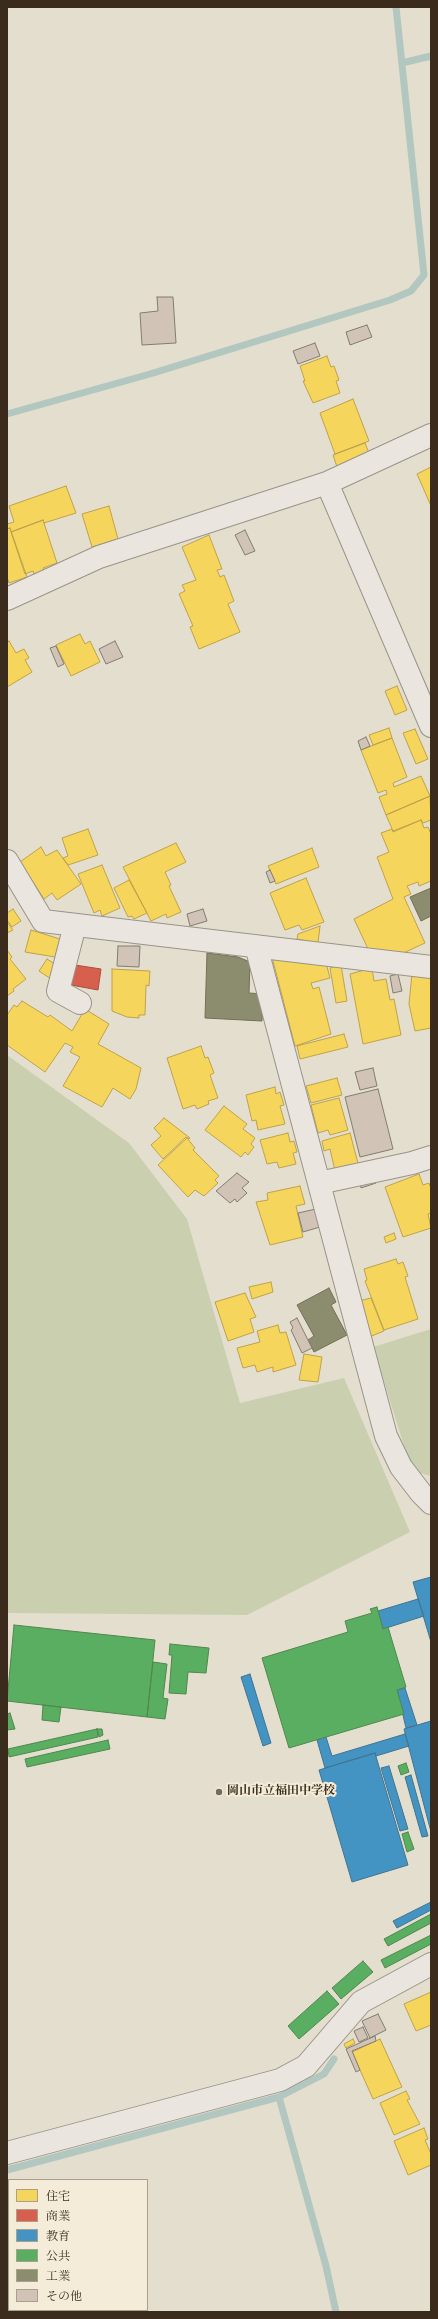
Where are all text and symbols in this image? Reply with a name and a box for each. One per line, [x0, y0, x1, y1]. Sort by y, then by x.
place label: 岡山市立福田中学校 [227, 1785, 335, 1799]
marker: 岡山市立福田中学校 [214, 1787, 224, 1797]
legend [8, 2179, 148, 2311]
text: 住宅 [46, 2189, 70, 2204]
text: 商業 [46, 2209, 70, 2224]
text: 教育 [46, 2229, 70, 2244]
text: 公共 [46, 2249, 70, 2264]
text: 工業 [46, 2269, 70, 2284]
text: その他 [46, 2289, 82, 2304]

